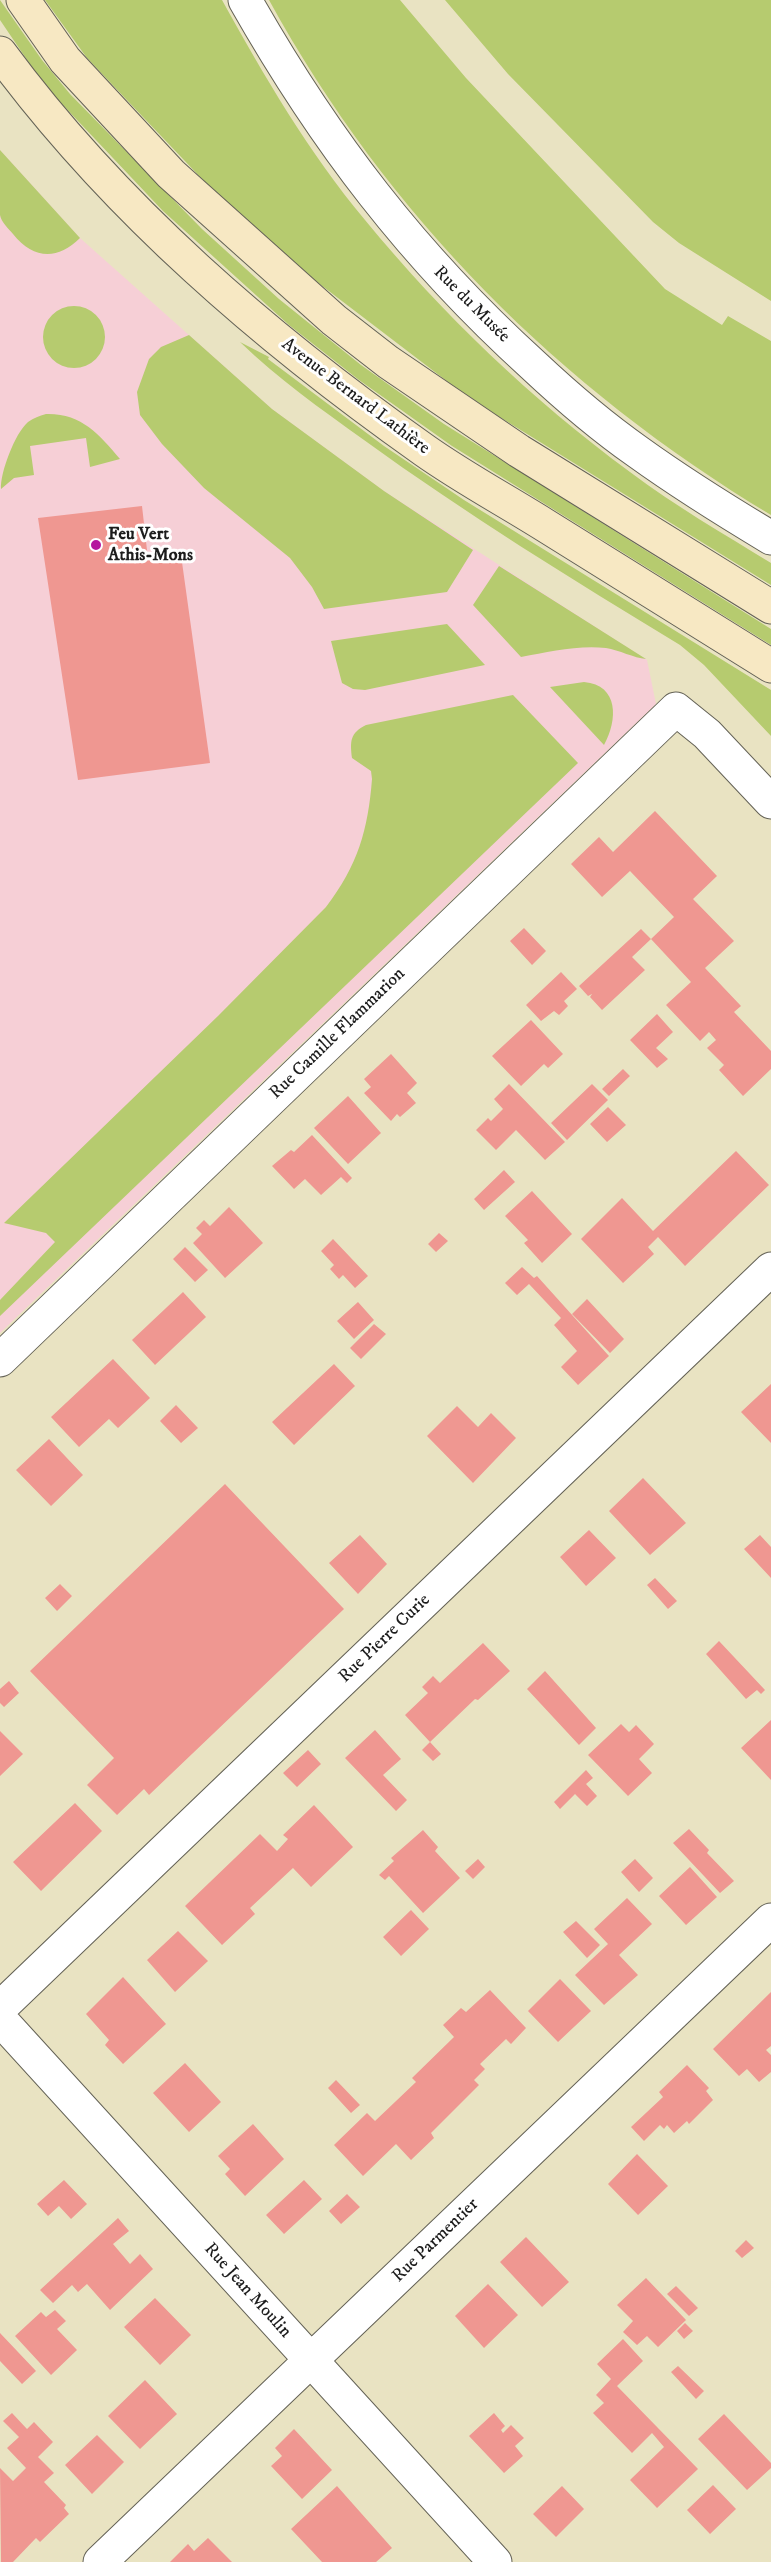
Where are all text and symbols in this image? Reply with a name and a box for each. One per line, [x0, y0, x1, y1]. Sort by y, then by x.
street label: Rue du Musée [428, 262, 514, 348]
street label: Avenue Bernard Lathière [277, 334, 433, 460]
place label: Feu Vert Athis-Mons [108, 524, 193, 566]
marker: Feu Vert Athis-Mons [89, 538, 103, 552]
street label: Rue Camille Flammarion [266, 964, 410, 1104]
street label: Rue Pierre Curie [335, 1590, 435, 1688]
street label: Rue Parmentier [388, 2194, 484, 2288]
street label: Rue Jean Moulin [199, 2239, 295, 2343]

